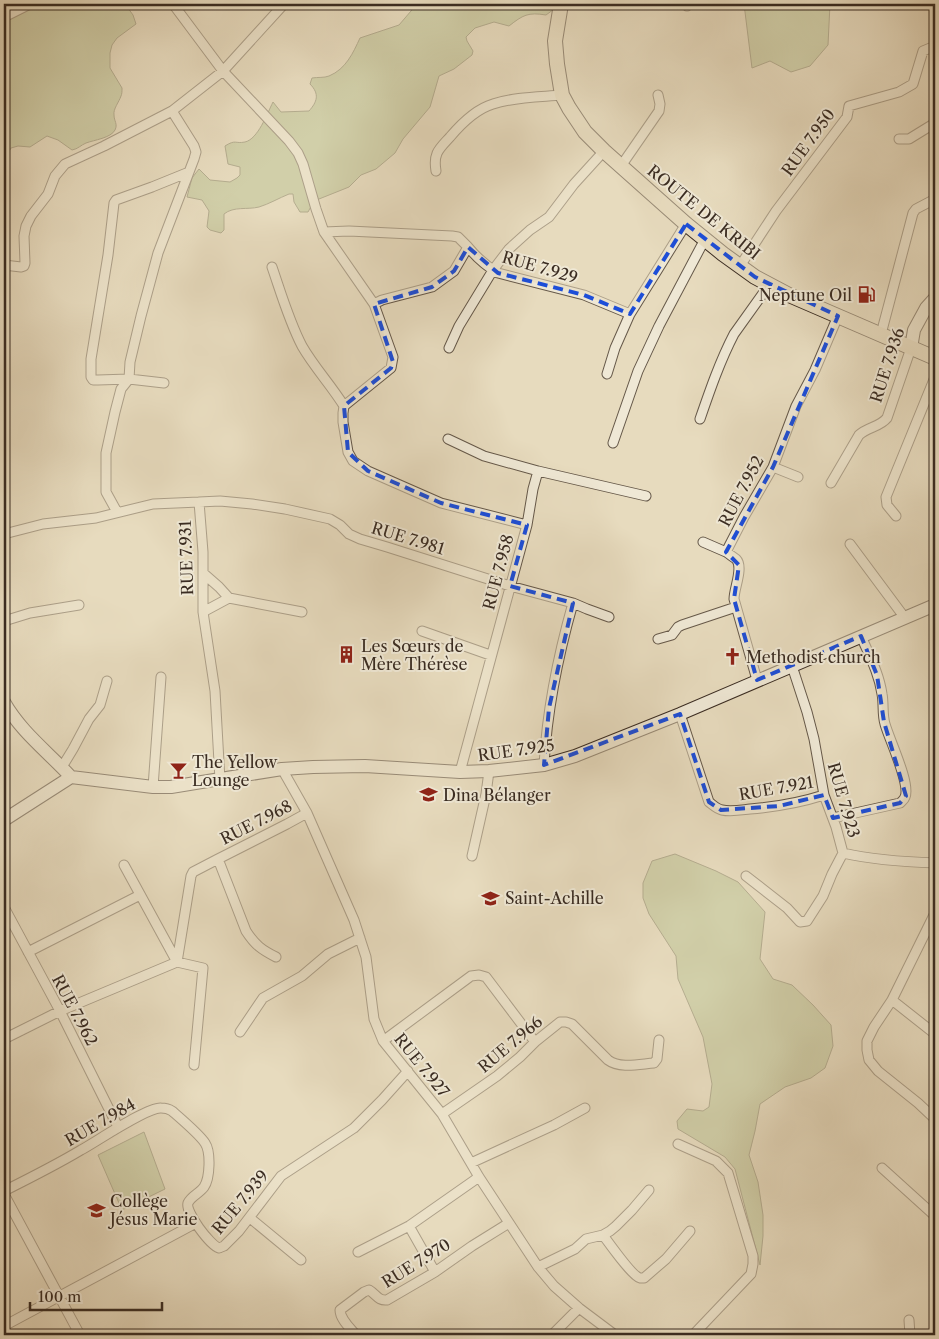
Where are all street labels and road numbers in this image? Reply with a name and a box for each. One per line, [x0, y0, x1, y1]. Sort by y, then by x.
street label: RUE 7.950 [777, 105, 839, 179]
street label: ROUTE DE KRIBI [643, 160, 765, 264]
street label: RUE 7.929 [500, 247, 580, 287]
street label: RUE 7.936 [866, 325, 908, 405]
street label: RUE 7.952 [714, 452, 768, 530]
street label: RUE 7.981 [369, 517, 447, 559]
street label: RUE 7.931 [175, 520, 197, 596]
street label: RUE 7.958 [478, 532, 518, 612]
street label: RUE 7.925 [476, 735, 556, 765]
street label: RUE 7.923 [824, 760, 864, 840]
street label: RUE 7.921 [737, 772, 815, 804]
street label: RUE 7.968 [217, 795, 295, 849]
street label: RUE 7.962 [48, 971, 102, 1049]
street label: RUE 7.966 [474, 1011, 546, 1077]
street label: RUE 7.927 [390, 1029, 454, 1101]
street label: RUE 7.984 [61, 1094, 139, 1150]
street label: RUE 7.939 [207, 1166, 273, 1238]
street label: RUE 7.970 [378, 1234, 454, 1292]

